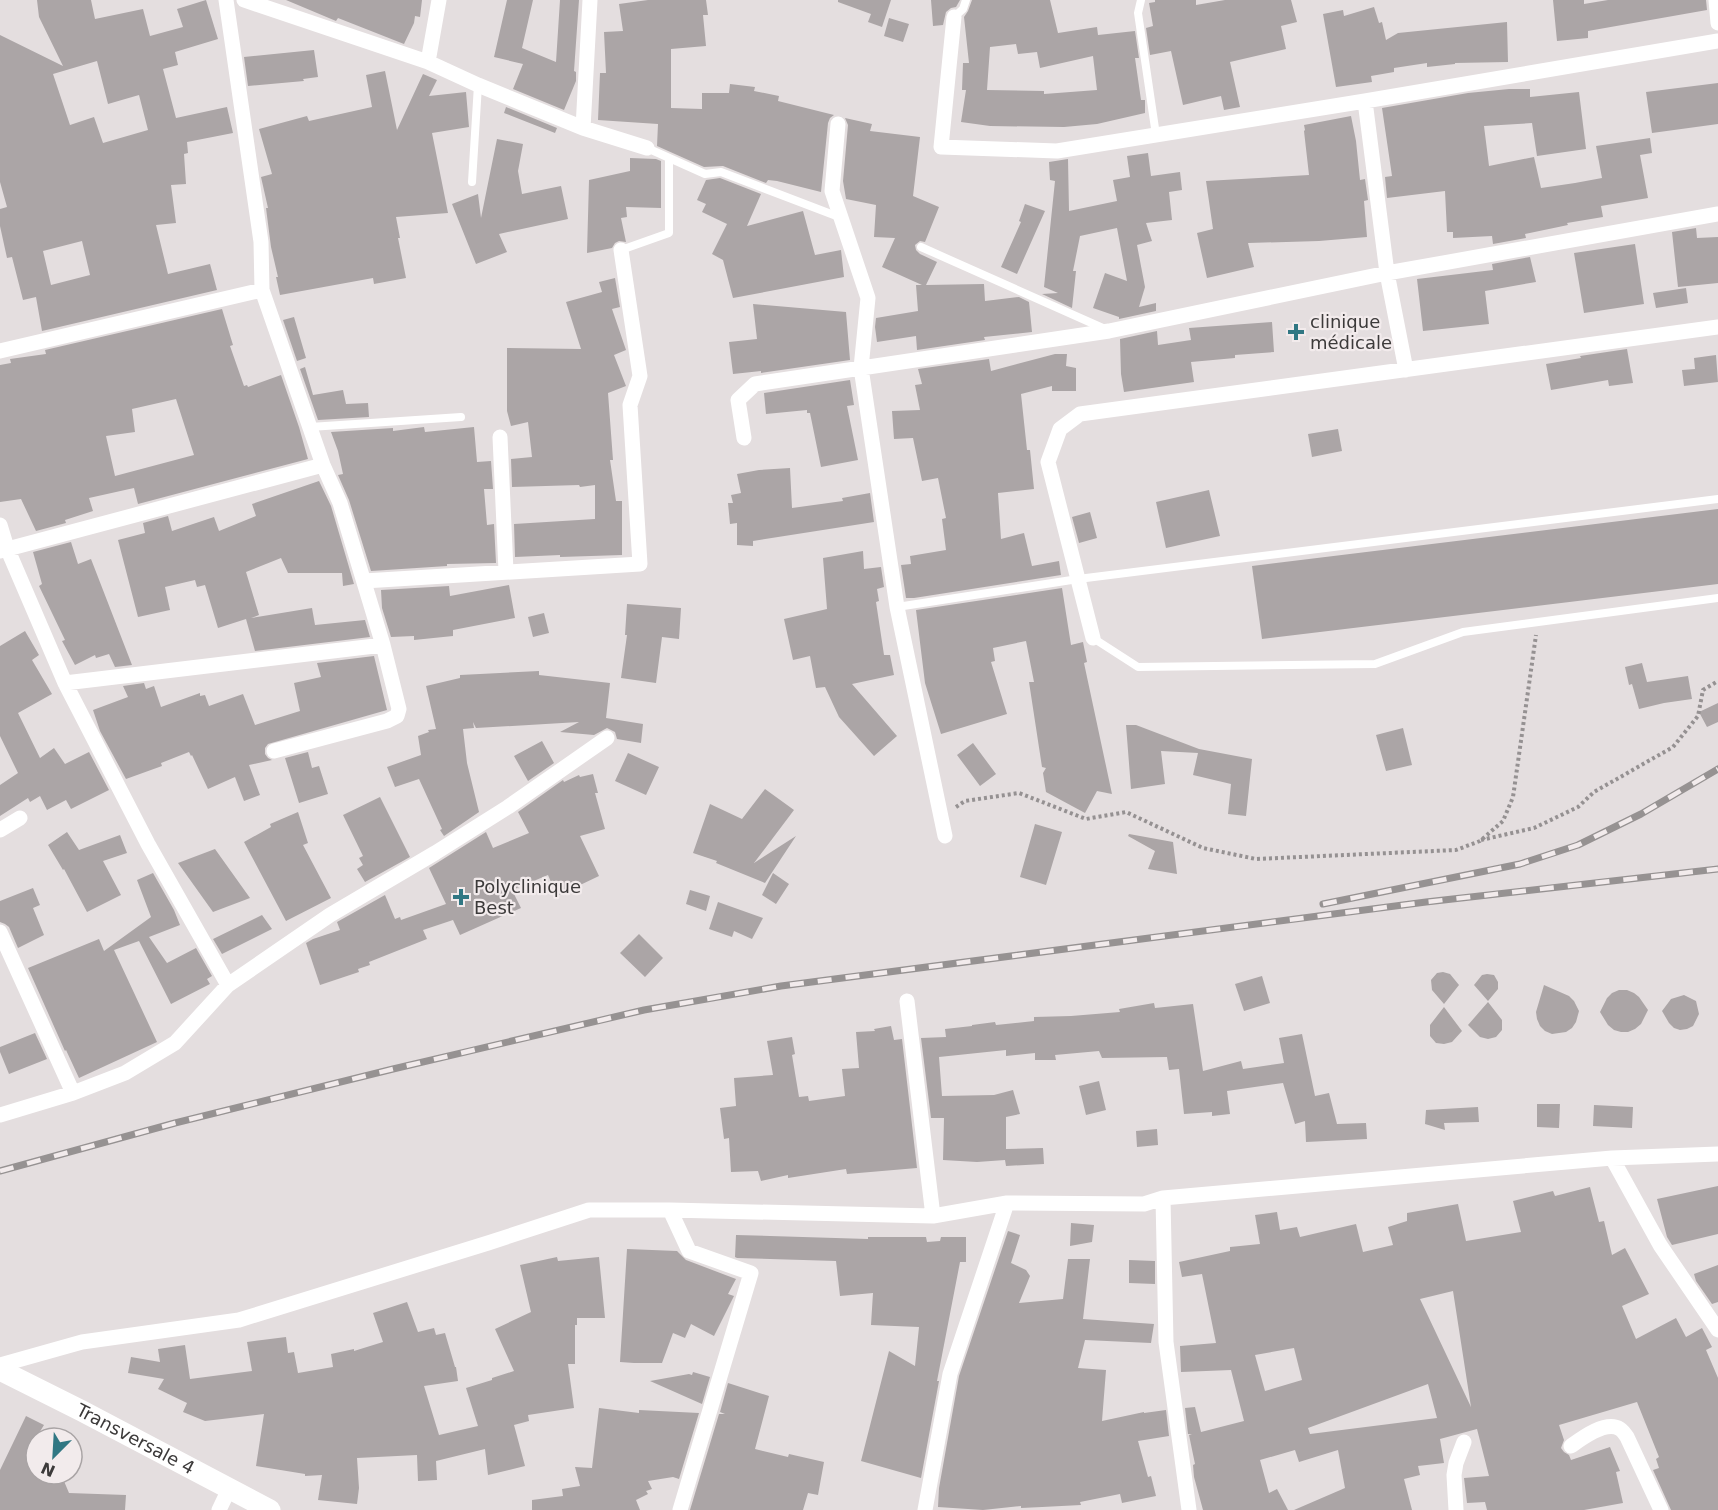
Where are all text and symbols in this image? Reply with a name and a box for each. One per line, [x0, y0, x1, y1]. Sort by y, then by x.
place label: clinique médicale [1310, 311, 1392, 353]
marker: clinique médicale [1287, 323, 1305, 341]
place label: Polyclinique Best [474, 876, 581, 918]
marker: Polyclinique Best [452, 888, 470, 906]
street label: Transversale 4 [72, 1399, 198, 1478]
north arrow [24, 1426, 84, 1486]
text: N [38, 1458, 58, 1481]

